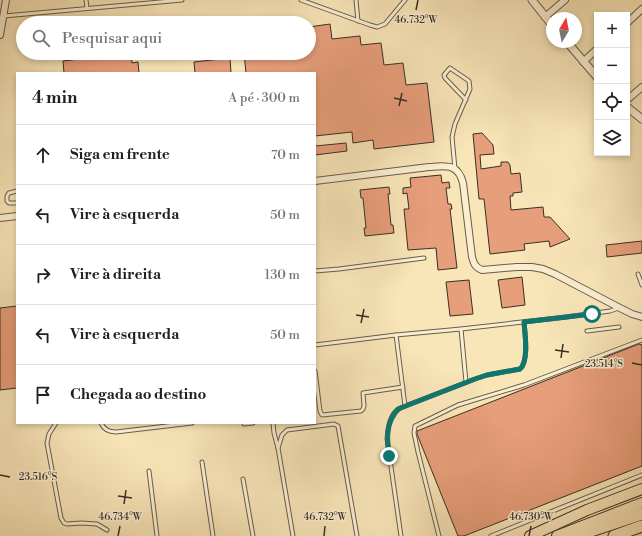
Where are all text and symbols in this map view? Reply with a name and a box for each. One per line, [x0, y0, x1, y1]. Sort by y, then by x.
north arrow [546, 12, 582, 48]
map controls [594, 12, 630, 156]
button: + [594, 12, 630, 48]
text: 46.732°W [394, 14, 439, 26]
search box [16, 16, 316, 60]
icon: search [30, 27, 52, 49]
text: Pesquisar aqui [62, 29, 162, 48]
button: − [594, 48, 630, 84]
button: locate [594, 84, 630, 120]
text: 4 min [32, 87, 77, 109]
text: A pé · 300 m [228, 90, 300, 106]
button: layers [594, 120, 630, 156]
icon: ahead [32, 144, 54, 166]
text: Siga em frente [70, 145, 170, 164]
text: 70 m [271, 147, 300, 163]
icon: left [32, 204, 54, 226]
text: Vire à esquerda [70, 205, 179, 224]
text: 50 m [270, 207, 300, 223]
icon: right [32, 264, 54, 286]
text: Vire à direita [70, 265, 161, 284]
text: 130 m [265, 267, 300, 283]
route start [583, 305, 601, 323]
icon: left [32, 324, 54, 346]
text: Vire à esquerda [70, 325, 179, 344]
text: 50 m [270, 327, 300, 343]
text: 23.514°S [585, 358, 623, 370]
icon: arrive [32, 384, 54, 406]
text: Chegada ao destino [70, 385, 206, 404]
route end [380, 447, 398, 465]
text: 23.516°S [19, 471, 57, 483]
text: 46.734°W [98, 511, 143, 523]
text: 46.732°W [303, 511, 348, 523]
text: 46.730°W [509, 511, 554, 523]

